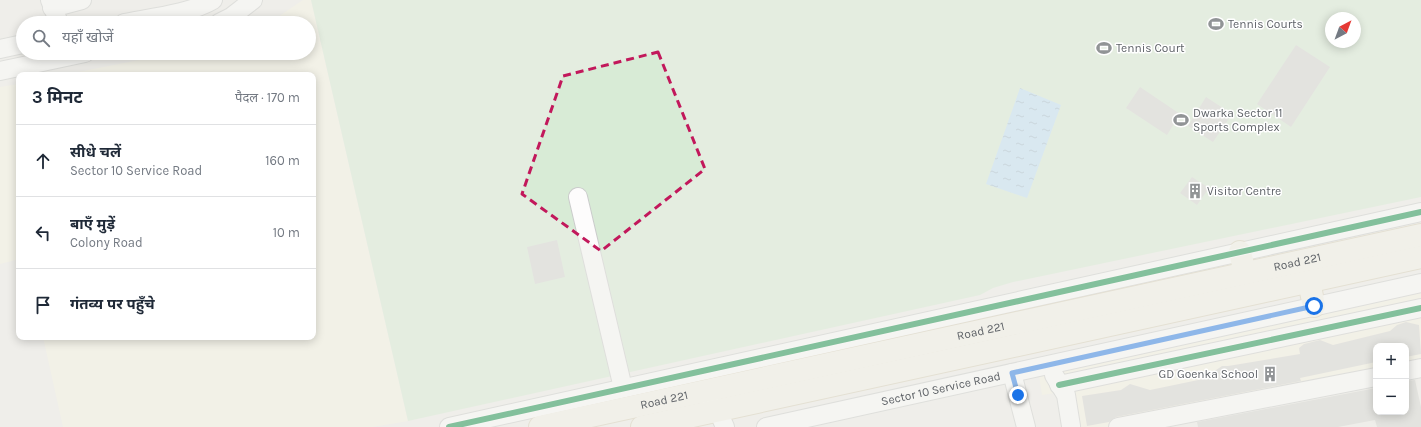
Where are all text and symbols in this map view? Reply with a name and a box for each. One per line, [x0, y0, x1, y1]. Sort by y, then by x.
north arrow [1325, 12, 1361, 48]
sports icon: Tennis Courts [1207, 15, 1225, 33]
search box [16, 16, 316, 60]
place label: Tennis Courts [1228, 17, 1303, 31]
icon: search [30, 27, 52, 49]
text: यहाँ खोजें [62, 28, 113, 46]
sports icon: Tennis Court [1095, 39, 1113, 57]
place label: Tennis Court [1116, 41, 1185, 55]
text: 3 मिनट [32, 87, 83, 107]
text: पैदल · 170 m [235, 90, 300, 105]
place label: Dwarka Sector 11 Sports Complex [1193, 106, 1283, 134]
sports icon: Dwarka Sector 11 Sports Complex [1172, 111, 1190, 129]
text: सीधे चलें [70, 143, 121, 161]
icon: ahead [32, 150, 54, 172]
text: 160 m [265, 153, 300, 168]
text: Sector 10 Service Road [70, 163, 202, 178]
building icon: Visitor Centre [1186, 182, 1204, 200]
place label: Visitor Centre [1207, 184, 1281, 198]
text: बाएँ मुड़ें [70, 215, 115, 233]
icon: left [32, 222, 54, 244]
text: 10 m [273, 225, 300, 240]
text: Colony Road [70, 235, 143, 250]
street label: Road 221 [1272, 250, 1322, 274]
icon: arrive [32, 294, 54, 316]
text: गंतव्य पर पहुँचे [70, 295, 155, 313]
route start [1305, 297, 1323, 315]
street label: Road 221 [956, 319, 1006, 343]
map controls [1373, 343, 1409, 415]
button: + [1373, 343, 1409, 379]
building icon: GD Goenka School [1261, 365, 1279, 383]
place label: GD Goenka School [1158, 367, 1258, 381]
street label: Sector 10 Service Road [880, 369, 1002, 409]
button: − [1373, 379, 1409, 415]
route end [1009, 386, 1027, 404]
street label: Road 221 [639, 388, 689, 412]

